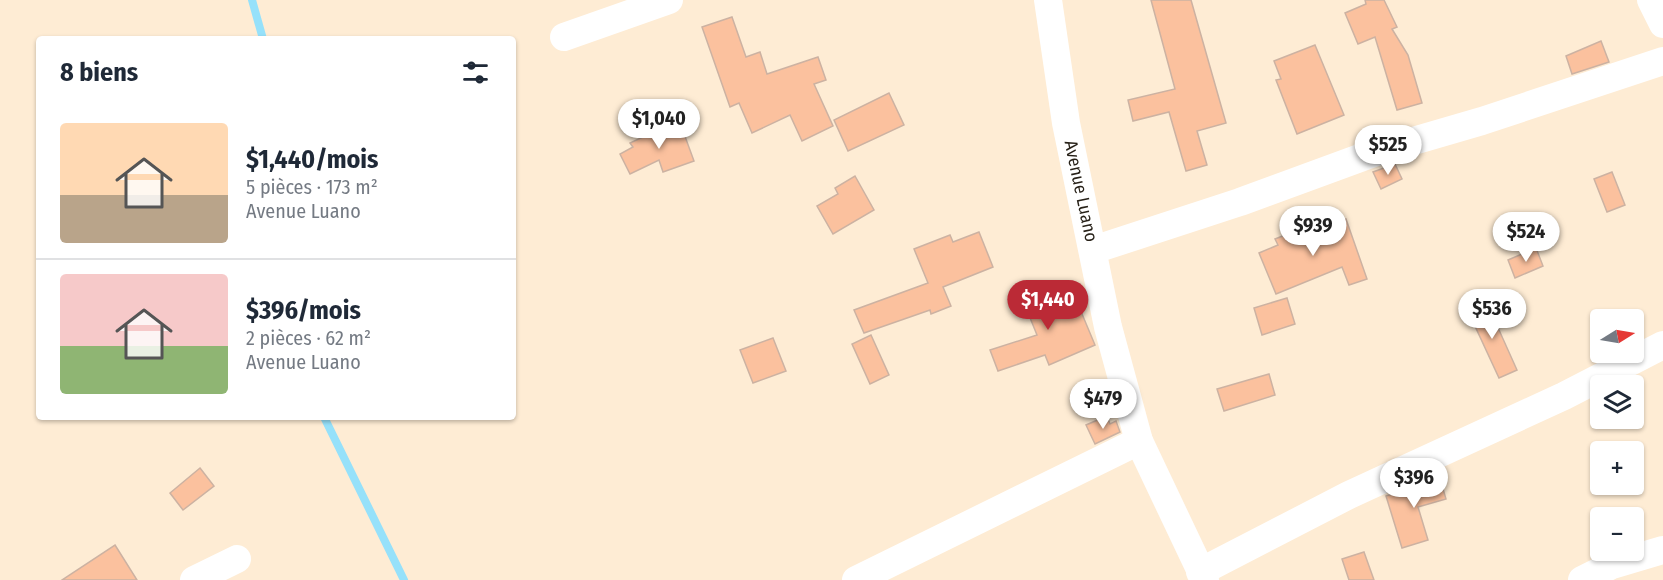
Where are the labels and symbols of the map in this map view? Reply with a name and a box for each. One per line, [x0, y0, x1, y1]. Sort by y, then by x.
pin: $1,040 [610, 99, 708, 150]
pin: $525 [1352, 125, 1424, 176]
street label: Avenue Luano [1060, 138, 1102, 244]
pin: $939 [1277, 206, 1349, 257]
pin: $524 [1490, 212, 1562, 263]
pin: $1,440 [999, 280, 1097, 331]
pin: $536 [1456, 289, 1528, 340]
north arrow [1590, 309, 1644, 363]
pin: $479 [1067, 379, 1139, 430]
pin: $396 [1378, 458, 1450, 509]

